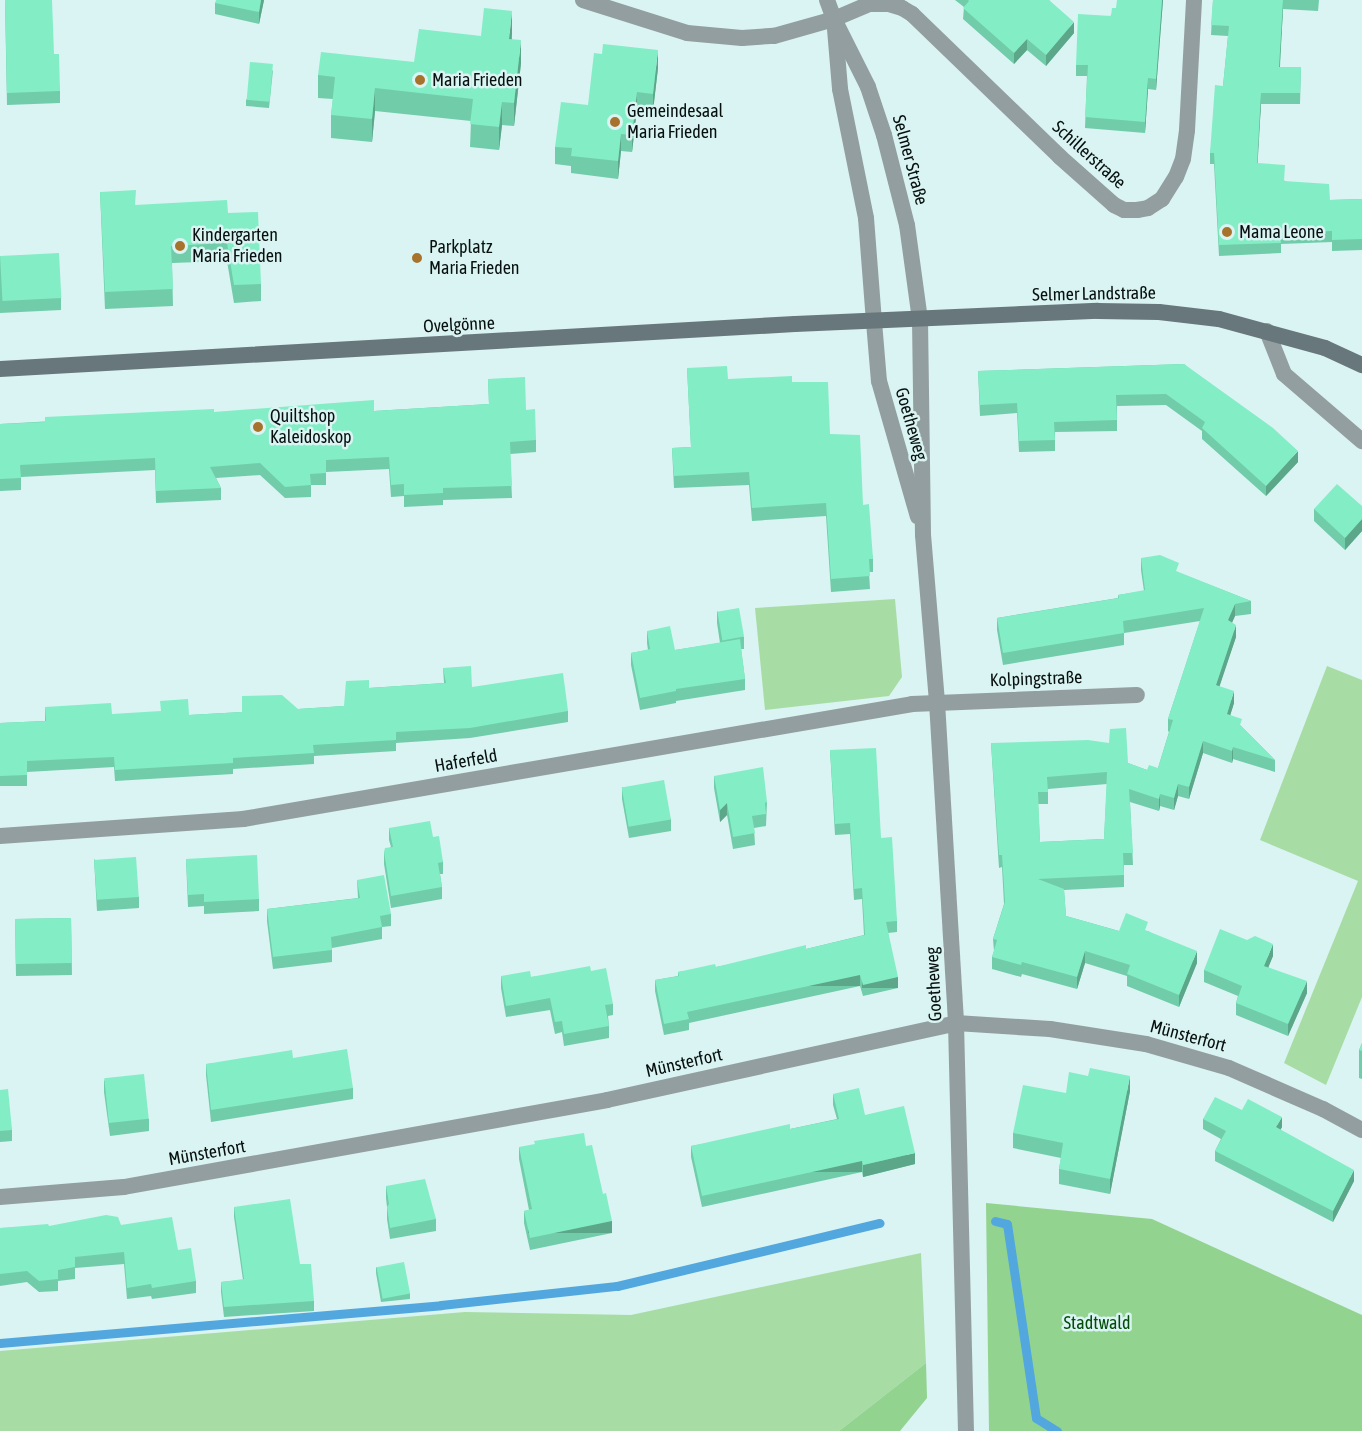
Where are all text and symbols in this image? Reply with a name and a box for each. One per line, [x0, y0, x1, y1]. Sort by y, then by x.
place label: Maria Frieden [432, 69, 523, 91]
marker: Maria Frieden [413, 73, 427, 87]
place label: Gemeindesaal Maria Frieden [627, 101, 723, 144]
street label: Selmer Straße [888, 113, 932, 207]
marker: Gemeindesaal Maria Frieden [608, 115, 622, 129]
street label: Schillerstraße [1048, 116, 1130, 194]
place label: Mama Leone [1239, 221, 1324, 243]
place label: Kindergarten Maria Frieden [192, 225, 283, 268]
marker: Mama Leone [1220, 225, 1234, 239]
place label: Parkplatz Maria Frieden [429, 237, 520, 280]
marker: Kindergarten Maria Frieden [173, 239, 187, 253]
marker: Parkplatz Maria Frieden [410, 251, 424, 265]
street label: Selmer Landstraße [1032, 282, 1156, 306]
street label: Ovelgönne [423, 312, 495, 338]
street label: Goetheweg [890, 385, 932, 463]
place label: Quiltshop Kaleidoskop [270, 406, 352, 448]
marker: Quiltshop Kaleidoskop [251, 420, 265, 434]
street label: Kolpingstraße [989, 667, 1083, 691]
street label: Haferfeld [433, 745, 499, 777]
street label: Goetheweg [921, 946, 947, 1022]
street label: Münsterfort [1148, 1015, 1228, 1057]
street label: Münsterfort [644, 1044, 724, 1082]
street label: Münsterfort [167, 1136, 247, 1170]
park label: Stadtwald [1064, 1312, 1130, 1334]

